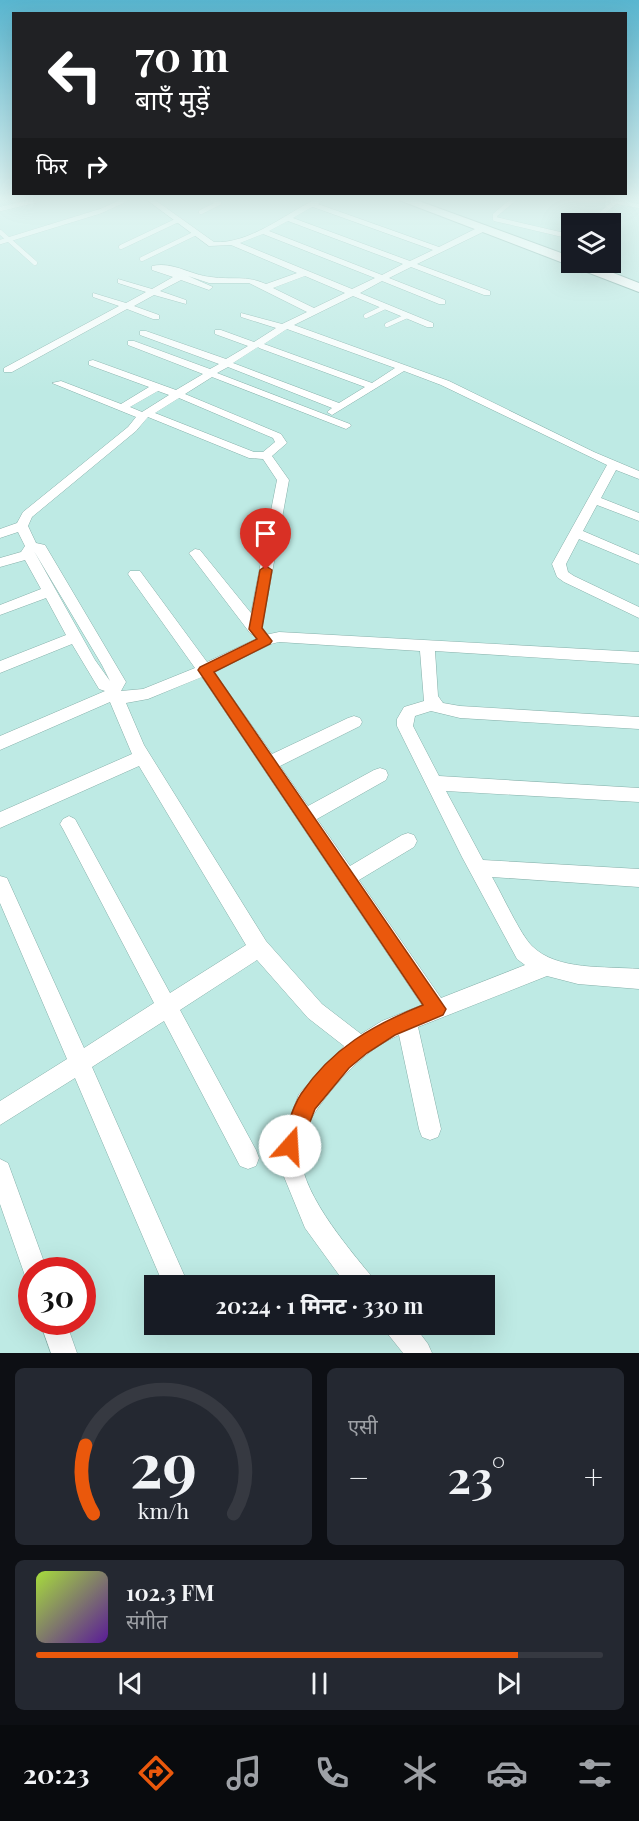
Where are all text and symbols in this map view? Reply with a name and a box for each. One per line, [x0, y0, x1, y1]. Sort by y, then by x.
text: 70 m [135, 27, 229, 83]
icon: left [36, 36, 114, 114]
text: बाएँ मुड़ें [135, 81, 210, 117]
text: फिर [36, 150, 68, 180]
icon: right [80, 150, 113, 183]
map controls [561, 213, 621, 273]
button: layers [561, 213, 621, 273]
pin [240, 508, 291, 570]
icon: arrive [249, 517, 282, 550]
position arrow [258, 1114, 322, 1178]
speed limit sign: 30 [18, 1257, 96, 1335]
text: 20:24 · 1 मिनट · 330 m [216, 1290, 423, 1320]
text: एसी [348, 1412, 378, 1439]
text: 29 [130, 1420, 197, 1504]
text: 23° [447, 1445, 506, 1505]
text: − [348, 1454, 369, 1498]
text: + [584, 1454, 603, 1498]
text: km/h [138, 1496, 190, 1524]
text: 102.3 FM [126, 1577, 215, 1607]
text: संगीत [126, 1607, 167, 1634]
icon: previous [114, 1667, 147, 1700]
icon: pause [303, 1667, 336, 1700]
icon: next [492, 1667, 525, 1700]
icon: directions [135, 1752, 177, 1794]
icon: music [223, 1752, 265, 1794]
icon: phone [311, 1752, 353, 1794]
icon: climate [399, 1752, 441, 1794]
icon: car [486, 1752, 528, 1794]
icon: filters [574, 1752, 616, 1794]
text: 20:23 [23, 1755, 90, 1791]

